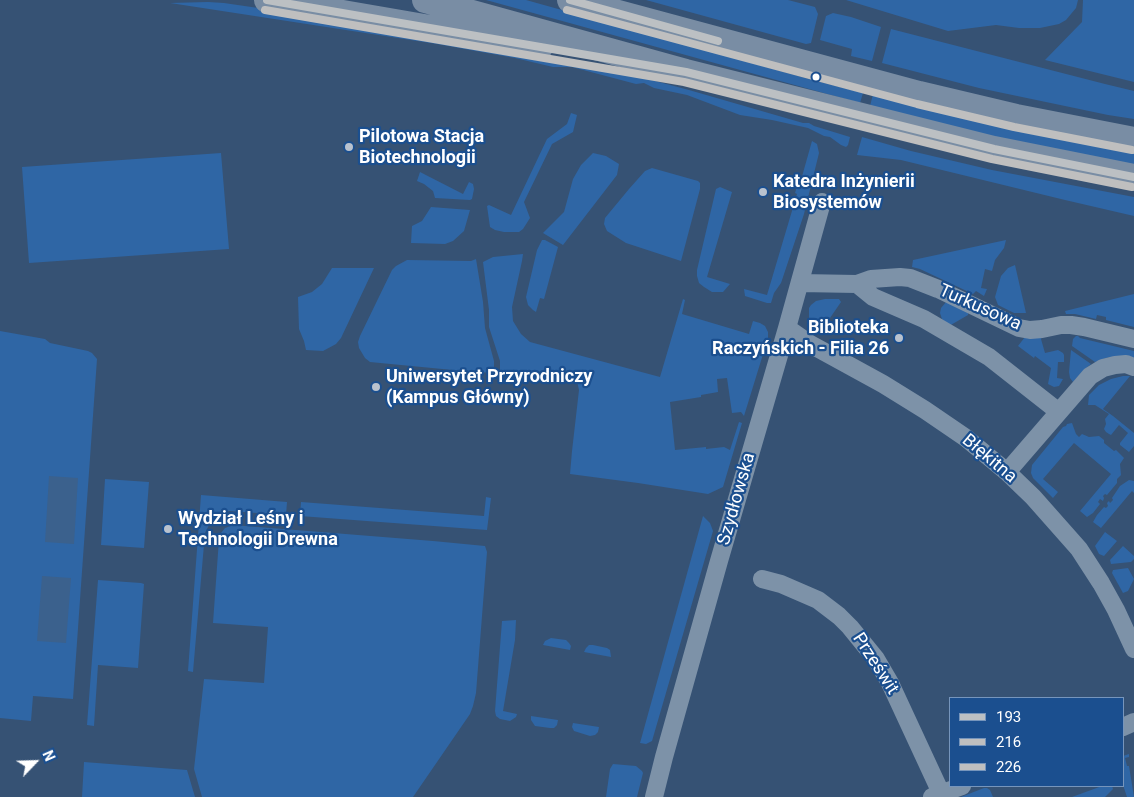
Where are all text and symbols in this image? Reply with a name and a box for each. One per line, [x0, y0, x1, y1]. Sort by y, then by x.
unlabelled marker [811, 72, 821, 82]
place label: Pilotowa Stacja Biotechnologii [359, 126, 484, 168]
marker: Pilotowa Stacja Biotechnologii [343, 141, 355, 153]
place label: Katedra Inżynierii Biosystemów [773, 171, 915, 213]
marker: Katedra Inżynierii Biosystemów [757, 186, 769, 198]
street label: Turkusowa [935, 280, 1025, 336]
place label: Biblioteka Raczyńskich - Filia 26 [712, 317, 889, 359]
marker: Biblioteka Raczyńskich - Filia 26 [893, 332, 905, 344]
place label: Uniwersytet Przyrodniczy (Kampus Główny) [386, 366, 592, 408]
marker: Uniwersytet Przyrodniczy (Kampus Główny) [370, 381, 382, 393]
street label: Błękitna [957, 430, 1021, 488]
street label: Szydłowska [714, 450, 760, 548]
place label: Wydział Leśny i Technologii Drewna [178, 508, 338, 550]
marker: Wydział Leśny i Technologii Drewna [162, 523, 174, 535]
street label: Prześwit [847, 629, 903, 699]
legend [949, 697, 1124, 787]
text: 193 [996, 708, 1021, 726]
text: 216 [996, 733, 1021, 751]
north arrow [10, 737, 60, 787]
text: N [39, 748, 58, 764]
text: 226 [996, 758, 1021, 776]

